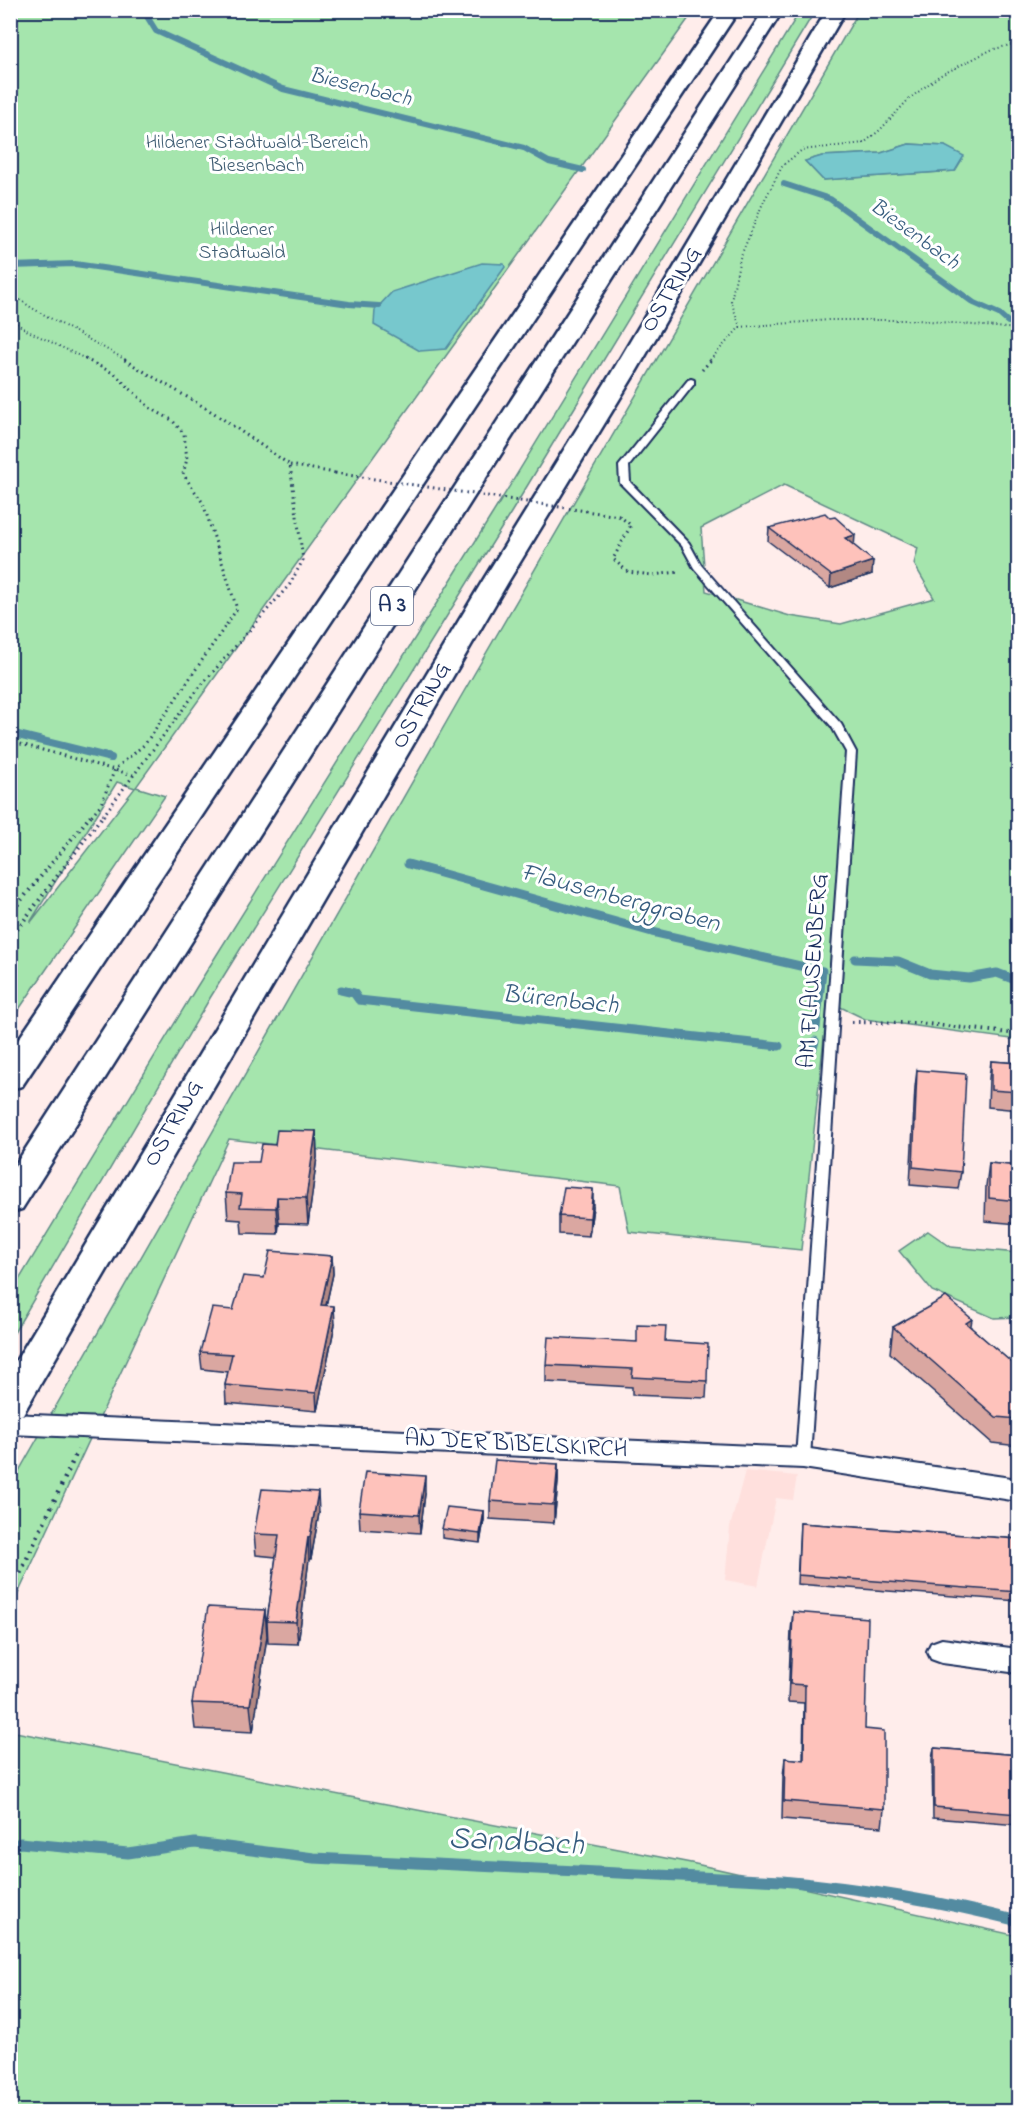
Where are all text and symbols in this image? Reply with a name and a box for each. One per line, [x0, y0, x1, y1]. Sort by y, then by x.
water label: Biesenbach [306, 60, 415, 116]
park label: Hildener Stadtwald-Bereich Biesenbach [146, 129, 368, 181]
water label: Biesenbach [862, 191, 966, 279]
park label: Hildener Stadtwald [199, 216, 285, 268]
street label: OSTRING [633, 240, 711, 340]
road number: A 3 [371, 587, 413, 625]
street label: OSTRING [383, 656, 461, 756]
water label: Flausenberggraben [516, 854, 725, 944]
street label: AM FLAUSENBERG [790, 872, 838, 1070]
water label: Bürenbach [500, 976, 621, 1026]
street label: OSTRING [135, 1074, 213, 1174]
street label: AN DER BIBELSKIRCH [404, 1422, 628, 1468]
water label: Sandbach [447, 1816, 586, 1870]

